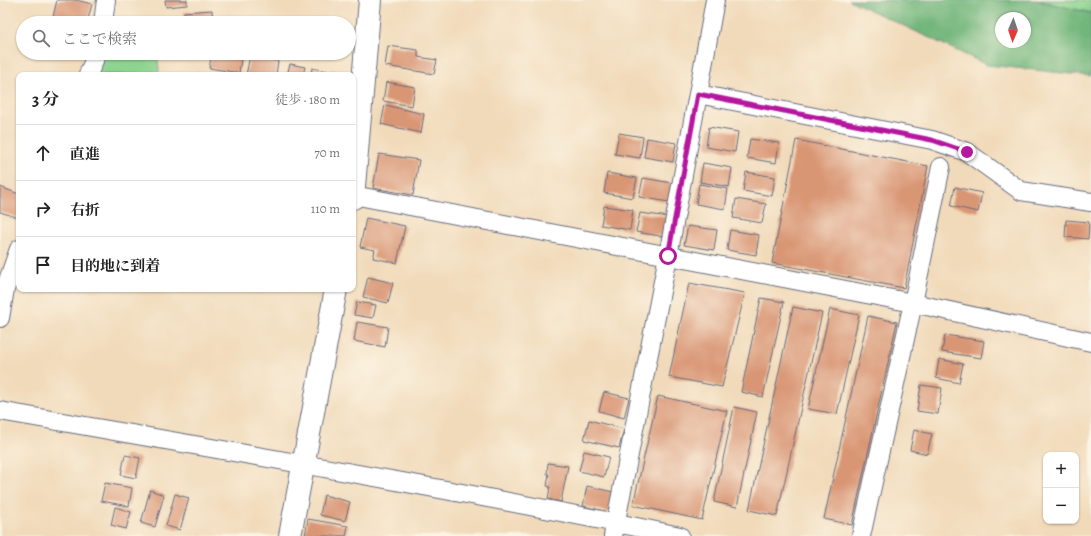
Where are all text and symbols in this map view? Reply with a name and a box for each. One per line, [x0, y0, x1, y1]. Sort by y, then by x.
north arrow [995, 12, 1031, 48]
search box [16, 16, 356, 60]
icon: search [30, 27, 52, 49]
text: ここで検索 [62, 29, 137, 49]
text: 3 分 [32, 88, 59, 111]
text: 徒歩 · 180 m [275, 91, 340, 108]
icon: ahead [32, 142, 54, 164]
route end [958, 143, 976, 161]
text: 直進 [70, 144, 100, 164]
text: 70 m [314, 144, 340, 161]
icon: right [32, 198, 54, 220]
text: 右折 [70, 200, 100, 220]
text: 110 m [311, 200, 340, 217]
route start [659, 247, 677, 265]
icon: arrive [32, 254, 54, 276]
text: 目的地に到着 [70, 256, 160, 276]
map controls [1043, 452, 1079, 524]
button: + [1043, 452, 1079, 488]
button: − [1043, 488, 1079, 524]

